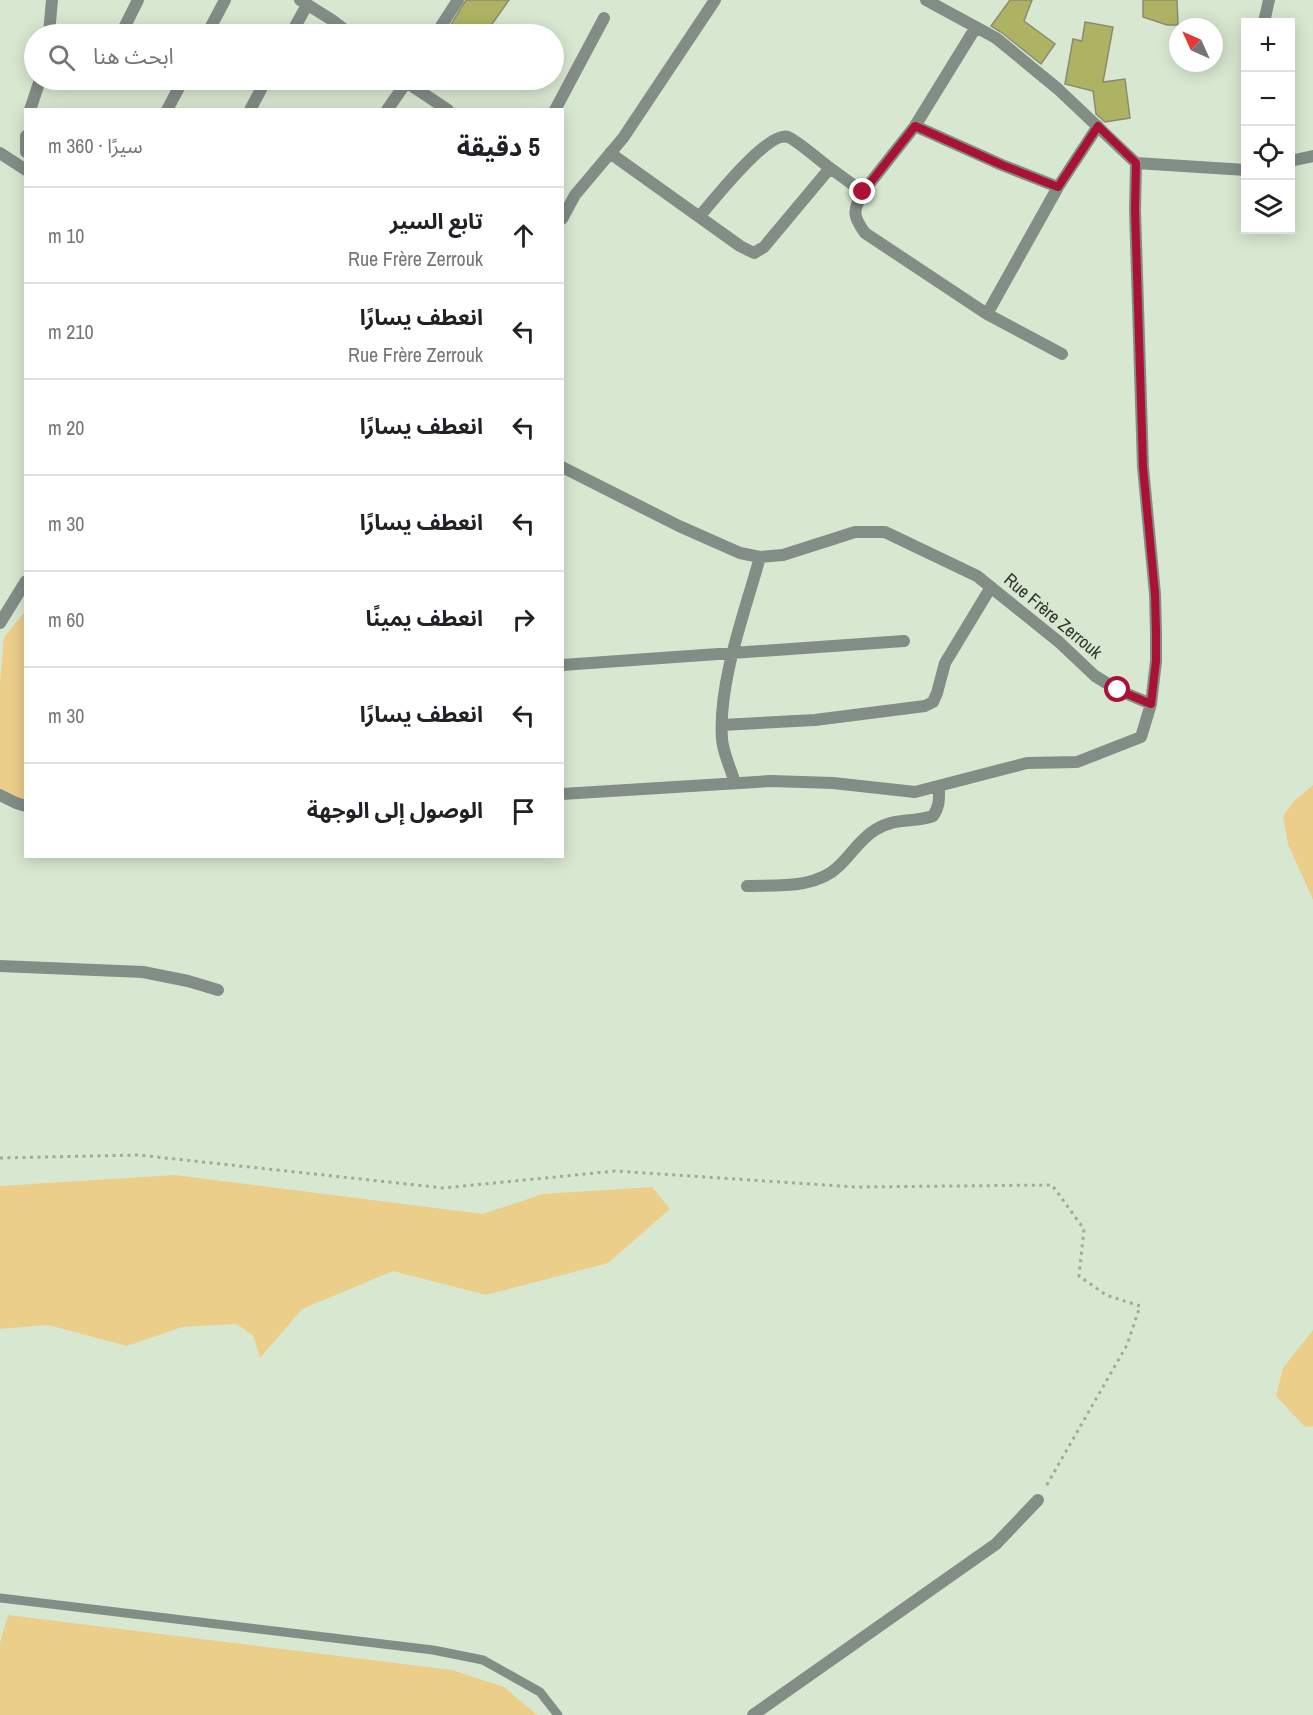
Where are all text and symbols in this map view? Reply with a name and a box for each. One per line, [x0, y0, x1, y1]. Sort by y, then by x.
north arrow [1169, 18, 1223, 72]
map controls [1241, 18, 1295, 234]
button: + [1241, 18, 1295, 72]
search box [24, 24, 564, 90]
icon: search [45, 41, 78, 74]
text: ابحث هنا [93, 41, 174, 71]
button: − [1241, 72, 1295, 126]
button: locate [1241, 126, 1295, 180]
text: 5 دقيقة [457, 129, 540, 164]
text: سيرًا · 360 m [48, 132, 143, 159]
route end [849, 178, 875, 204]
button: layers [1241, 180, 1295, 234]
text: تابع السير [390, 206, 483, 236]
icon: ahead [507, 219, 540, 252]
text: 10 m [48, 222, 84, 249]
text: Rue Frère Zerrouk [348, 245, 483, 272]
text: انعطف يسارًا [360, 302, 483, 332]
icon: left [507, 315, 540, 348]
text: 210 m [48, 318, 94, 345]
text: Rue Frère Zerrouk [348, 341, 483, 368]
text: انعطف يسارًا [360, 411, 483, 441]
icon: left [507, 411, 540, 444]
text: 20 m [48, 414, 84, 441]
text: انعطف يسارًا [360, 507, 483, 537]
icon: left [507, 507, 540, 540]
text: 30 m [48, 510, 84, 537]
street label: Rue Frère Zerrouk [999, 567, 1108, 665]
text: انعطف يمينًا [365, 603, 483, 633]
icon: right [507, 603, 540, 636]
text: 60 m [48, 606, 84, 633]
route start [1104, 676, 1130, 702]
text: انعطف يسارًا [360, 699, 483, 729]
icon: left [507, 699, 540, 732]
text: 30 m [48, 702, 84, 729]
text: الوصول إلى الوجهة [307, 795, 483, 825]
icon: arrive [507, 795, 540, 828]

